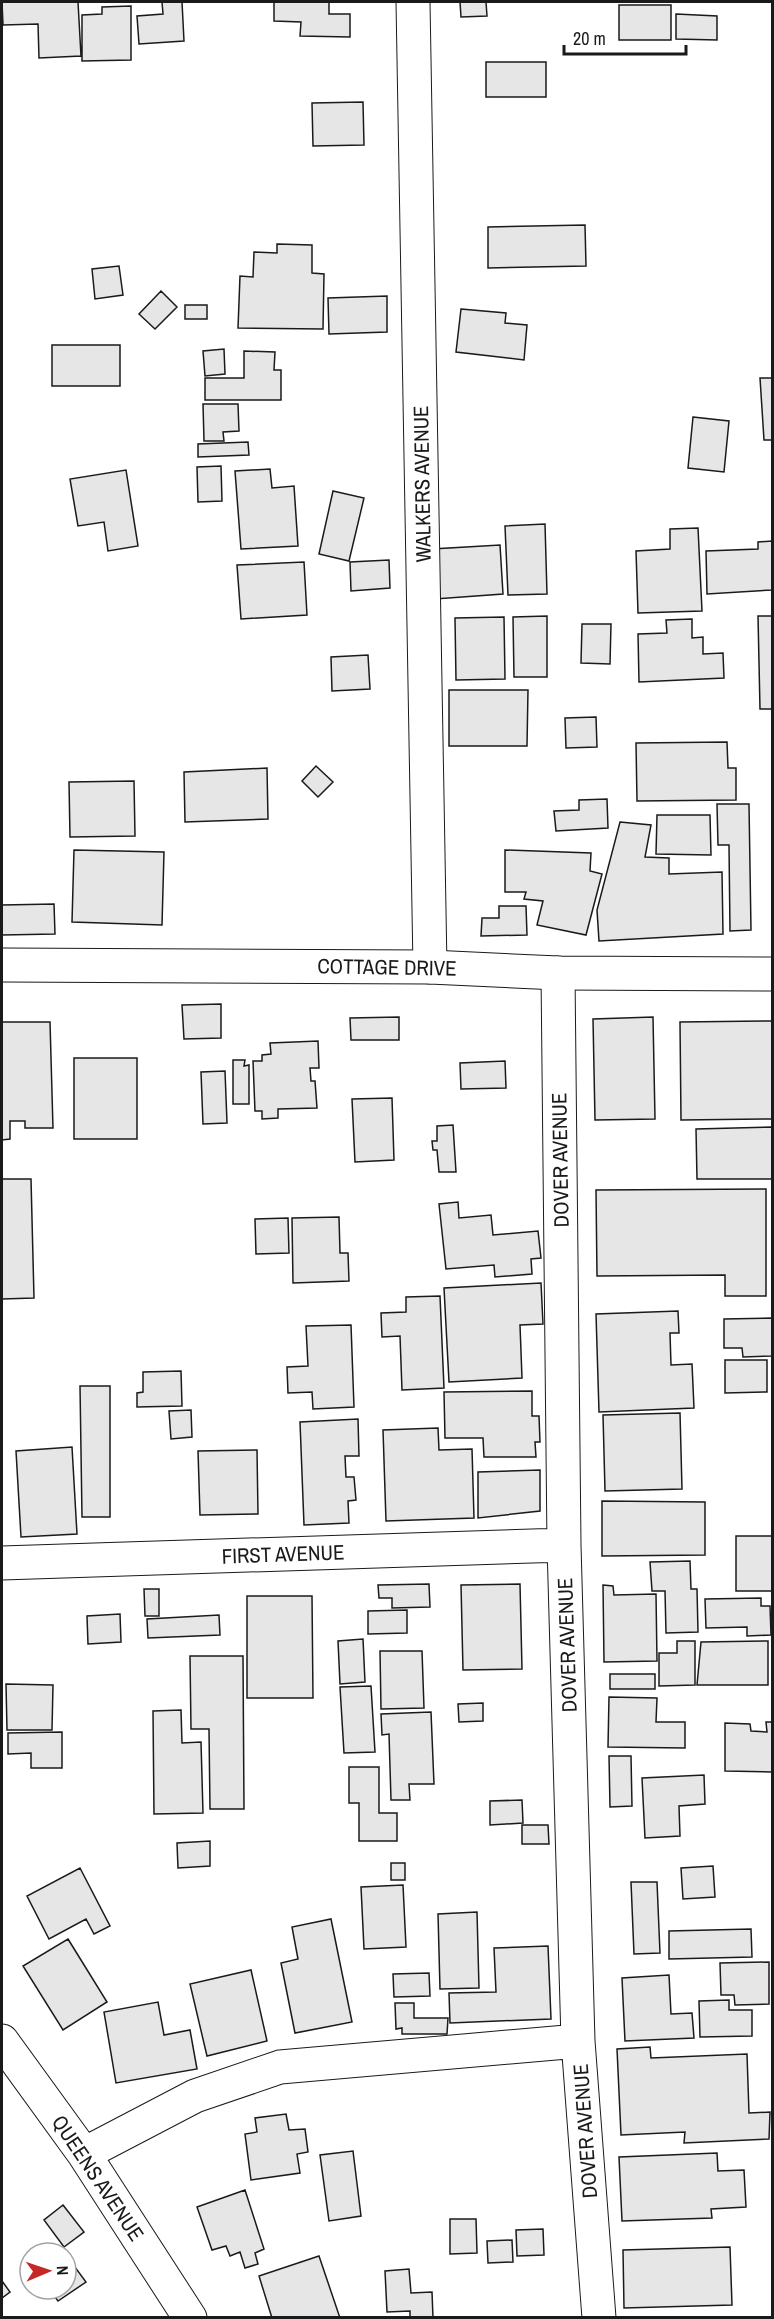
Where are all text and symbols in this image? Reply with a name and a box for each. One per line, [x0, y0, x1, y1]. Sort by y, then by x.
scale bar [564, 18, 686, 56]
text: 20 m [573, 26, 606, 51]
street label: WALKERS AVENUE [406, 405, 438, 563]
street label: COTTAGE DRIVE [317, 951, 457, 983]
street label: DOVER AVENUE [544, 1092, 576, 1228]
street label: FIRST AVENUE [221, 1537, 345, 1571]
street label: DOVER AVENUE [550, 1577, 584, 1713]
street label: DOVER AVENUE [566, 2063, 604, 2199]
street label: QUEENS AVENUE [45, 2109, 151, 2247]
north arrow [18, 2241, 78, 2301]
text: N [52, 2265, 74, 2276]

